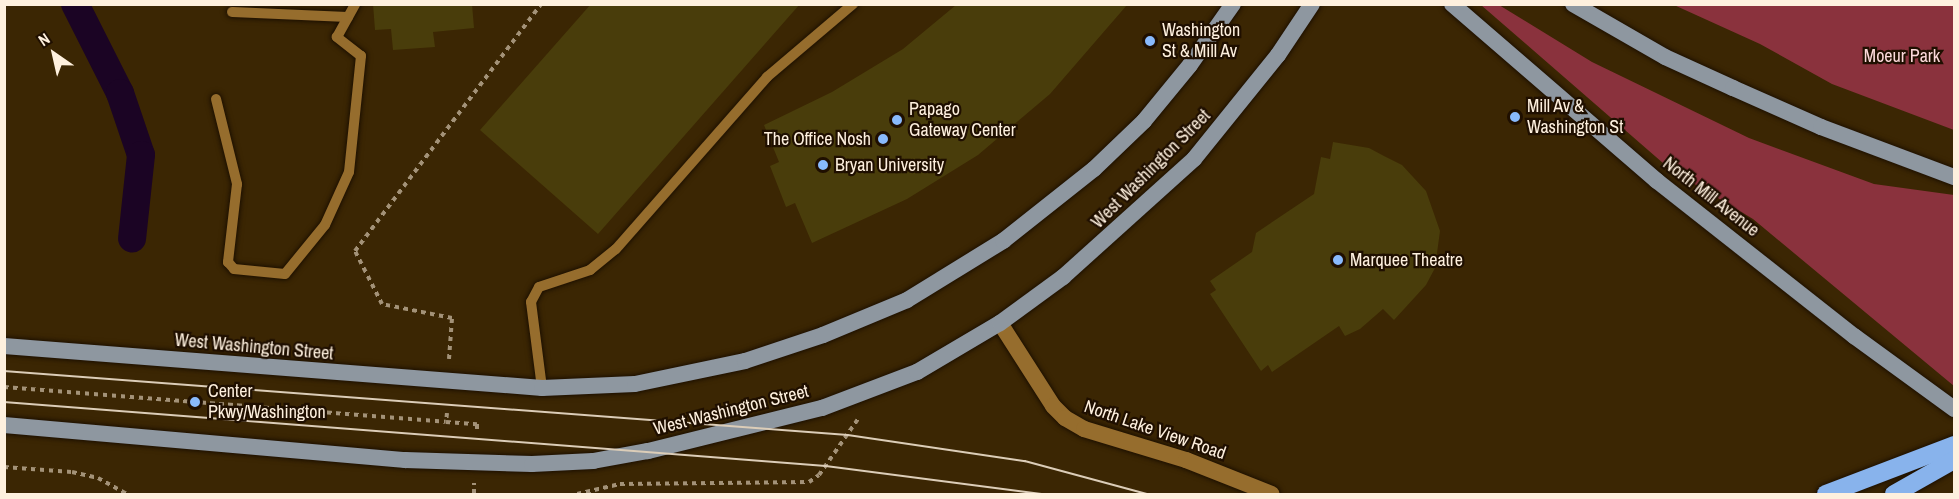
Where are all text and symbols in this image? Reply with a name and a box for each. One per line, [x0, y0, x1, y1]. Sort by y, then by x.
place label: Washington St & Mill Av [1162, 20, 1240, 63]
north arrow [24, 24, 84, 84]
text: N [34, 27, 54, 51]
marker: Washington St & Mill Av [1143, 34, 1157, 48]
park label: Moeur Park [1864, 45, 1940, 67]
place label: Mill Av & Washington St [1527, 96, 1623, 138]
place label: Papago Gateway Center [909, 99, 1016, 142]
street label: West Washington Street [1087, 105, 1215, 233]
marker: Mill Av & Washington St [1508, 110, 1522, 124]
marker: Papago Gateway Center [890, 113, 904, 127]
place label: The Office Nosh [764, 128, 871, 150]
marker: The Office Nosh [876, 132, 890, 146]
street label: North Mill Avenue [1658, 152, 1764, 242]
place label: Bryan University [835, 154, 944, 176]
marker: Bryan University [816, 158, 830, 172]
place label: Marquee Theatre [1350, 249, 1463, 271]
marker: Marquee Theatre [1331, 253, 1345, 267]
street label: West Washington Street [174, 329, 334, 365]
street label: West Washington Street [651, 380, 811, 440]
place label: Center Pkwy/Washington [208, 381, 326, 424]
marker: Center Pkwy/Washington [186, 393, 204, 411]
street label: North Lake View Road [1081, 396, 1229, 464]

